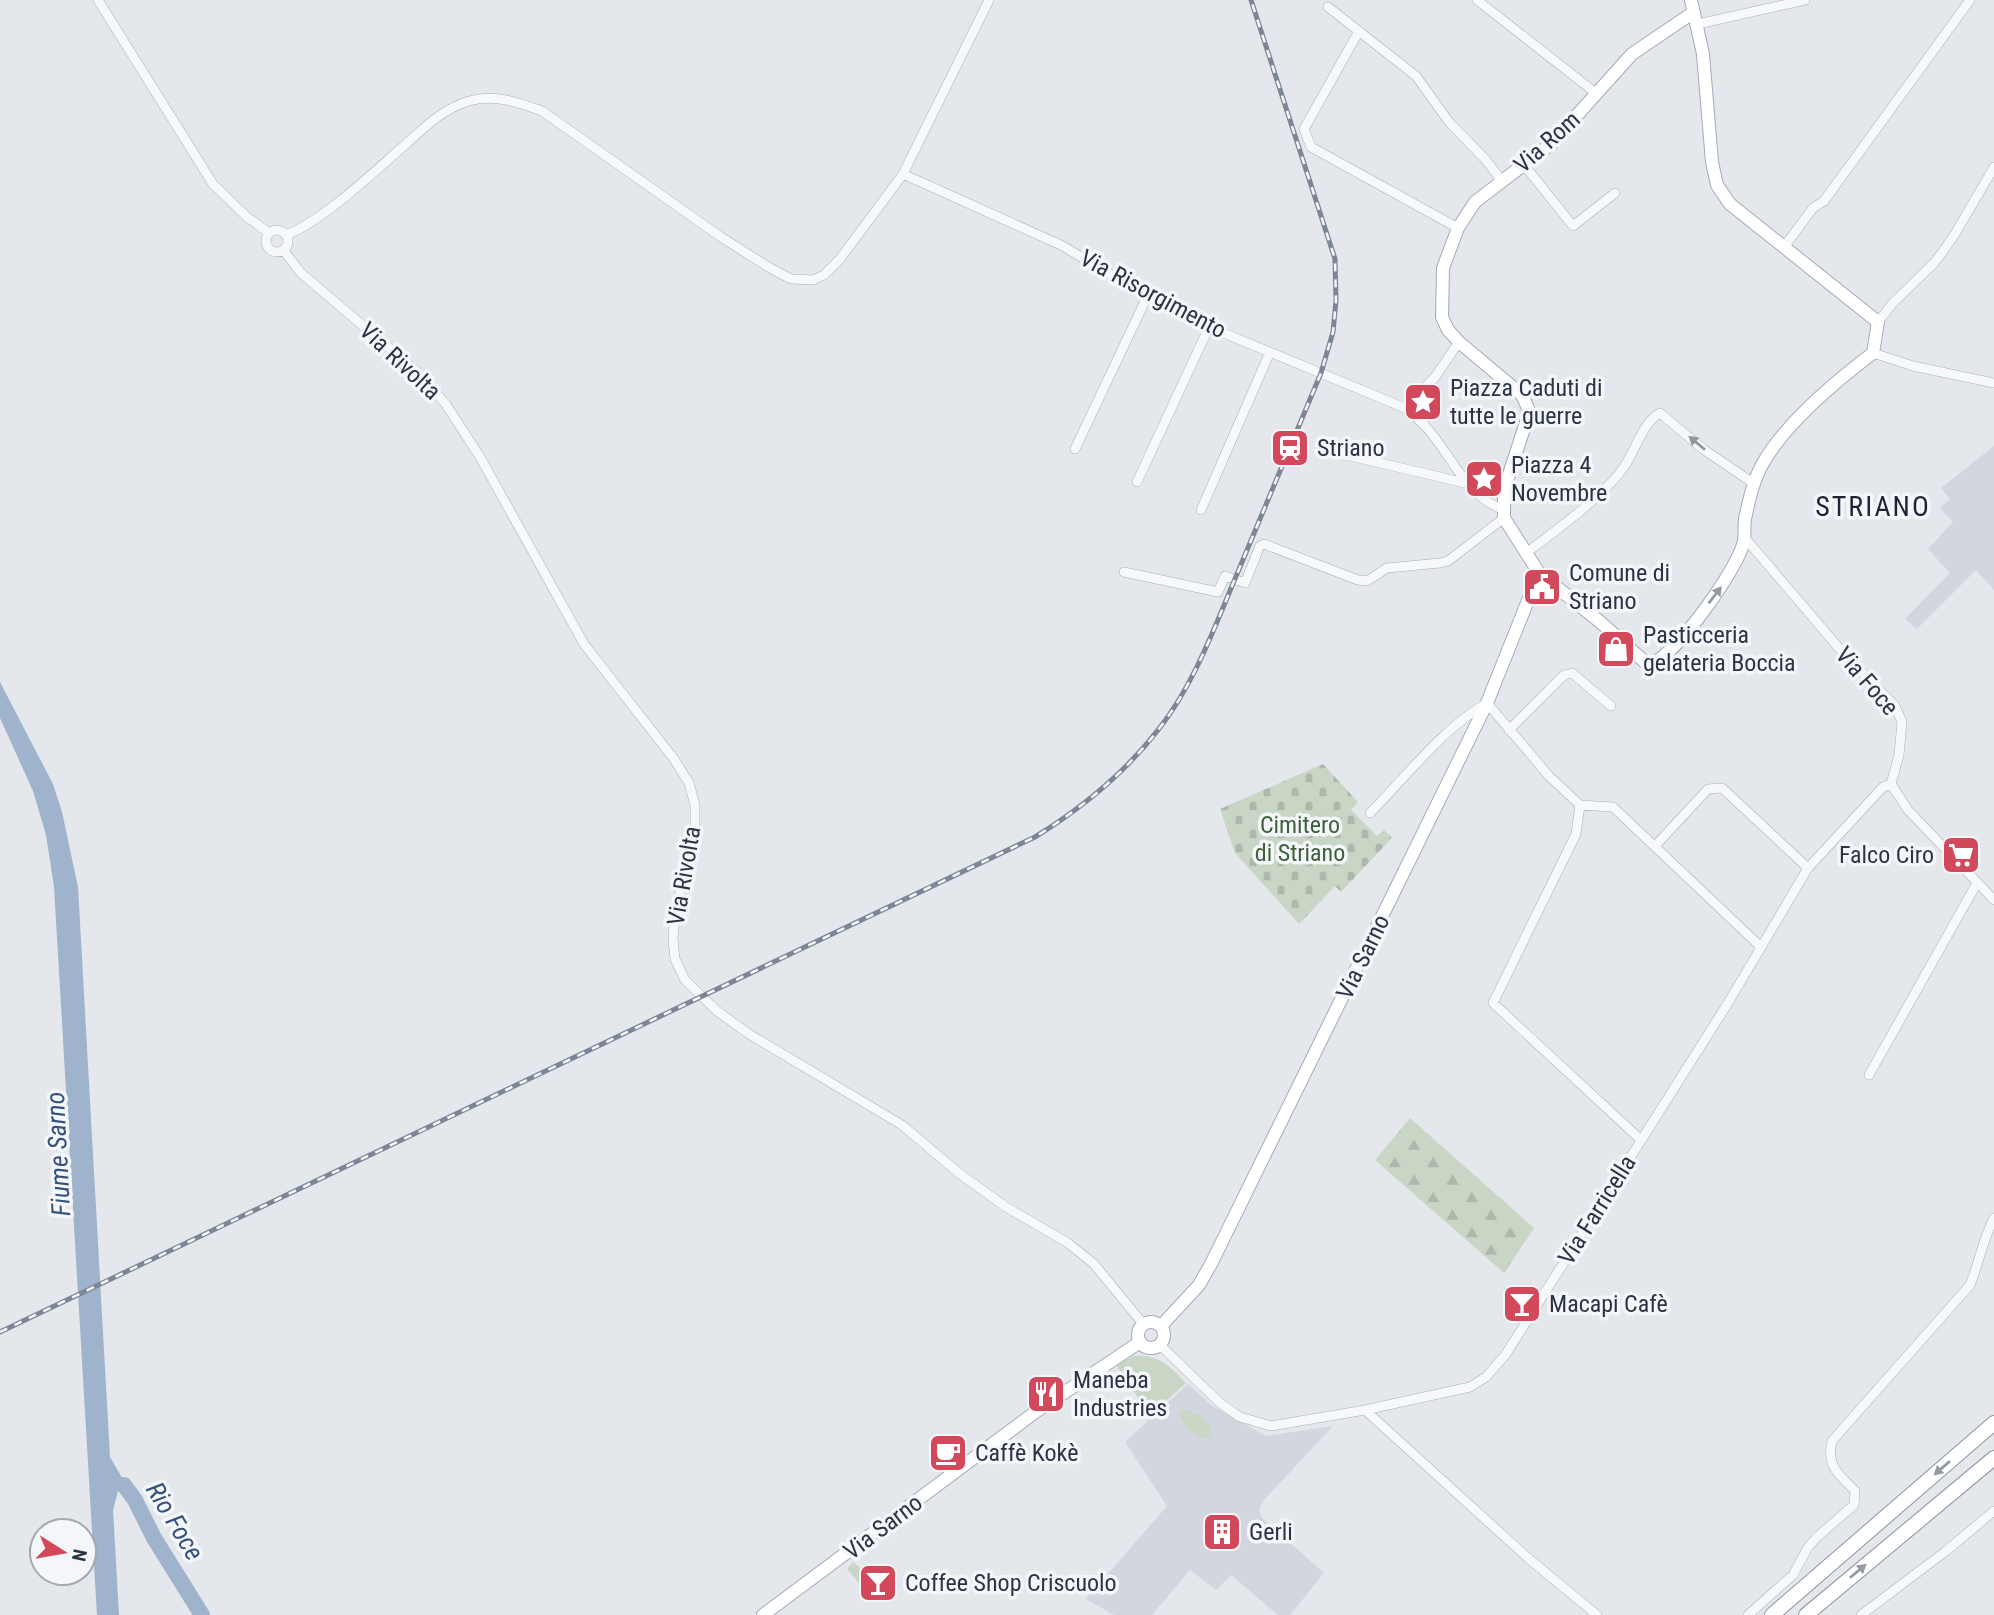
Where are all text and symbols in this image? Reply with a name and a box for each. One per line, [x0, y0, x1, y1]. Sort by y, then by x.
street label: Via Rom [1508, 105, 1586, 179]
street label: Via Risorgimento [1075, 244, 1231, 344]
street label: Via Rivolta [354, 317, 446, 405]
place label: Piazza Caduti di tutte le guerre [1450, 374, 1603, 430]
place icon: Piazza Caduti di tutte le guerre [1402, 381, 1444, 423]
station icon: Striano [1269, 427, 1311, 469]
place label: Striano [1317, 434, 1385, 462]
one-way arrow [1689, 436, 1707, 451]
place label: Piazza 4 Novembre [1511, 451, 1607, 507]
place icon: Piazza 4 Novembre [1463, 458, 1505, 500]
district label: STRIANO [1815, 490, 1931, 523]
place label: Comune di Striano [1569, 559, 1670, 615]
public building icon: Comune di Striano [1521, 566, 1563, 608]
one-way arrow [1707, 586, 1721, 604]
place label: Pasticceria gelateria Boccia [1643, 621, 1796, 677]
shop icon: Pasticceria gelateria Boccia [1595, 628, 1637, 670]
street label: Via Foce [1830, 641, 1904, 721]
park label: Cimitero di Striano [1255, 811, 1345, 867]
street label: Via Rivolta [661, 824, 707, 928]
supermarket icon: Falco Ciro [1940, 834, 1982, 876]
place label: Falco Ciro [1839, 841, 1934, 869]
street label: Via Sarno [1330, 910, 1396, 1004]
water label: Fiume Sarno [40, 1091, 76, 1217]
street label: Via Farricella [1552, 1150, 1642, 1270]
bar icon: Macapi Cafè [1501, 1283, 1543, 1325]
place label: Macapi Cafè [1549, 1290, 1668, 1318]
place label: Maneba Industries [1073, 1366, 1167, 1422]
restaurant icon: Maneba Industries [1025, 1373, 1067, 1415]
cafe icon: Caffè Kokè [927, 1432, 969, 1474]
place label: Caffè Kokè [975, 1439, 1078, 1467]
one-way arrow [1934, 1460, 1951, 1475]
water label: Rio Foce [140, 1477, 210, 1565]
street label: Via Sarno [838, 1488, 928, 1566]
building icon: Gerli [1201, 1511, 1243, 1553]
north arrow [28, 1517, 98, 1587]
place label: Gerli [1249, 1518, 1293, 1546]
text: N [67, 1547, 92, 1563]
bar icon: Coffee Shop Criscuolo [857, 1562, 899, 1604]
one-way arrow [1850, 1564, 1867, 1579]
place label: Coffee Shop Criscuolo [905, 1569, 1117, 1597]

